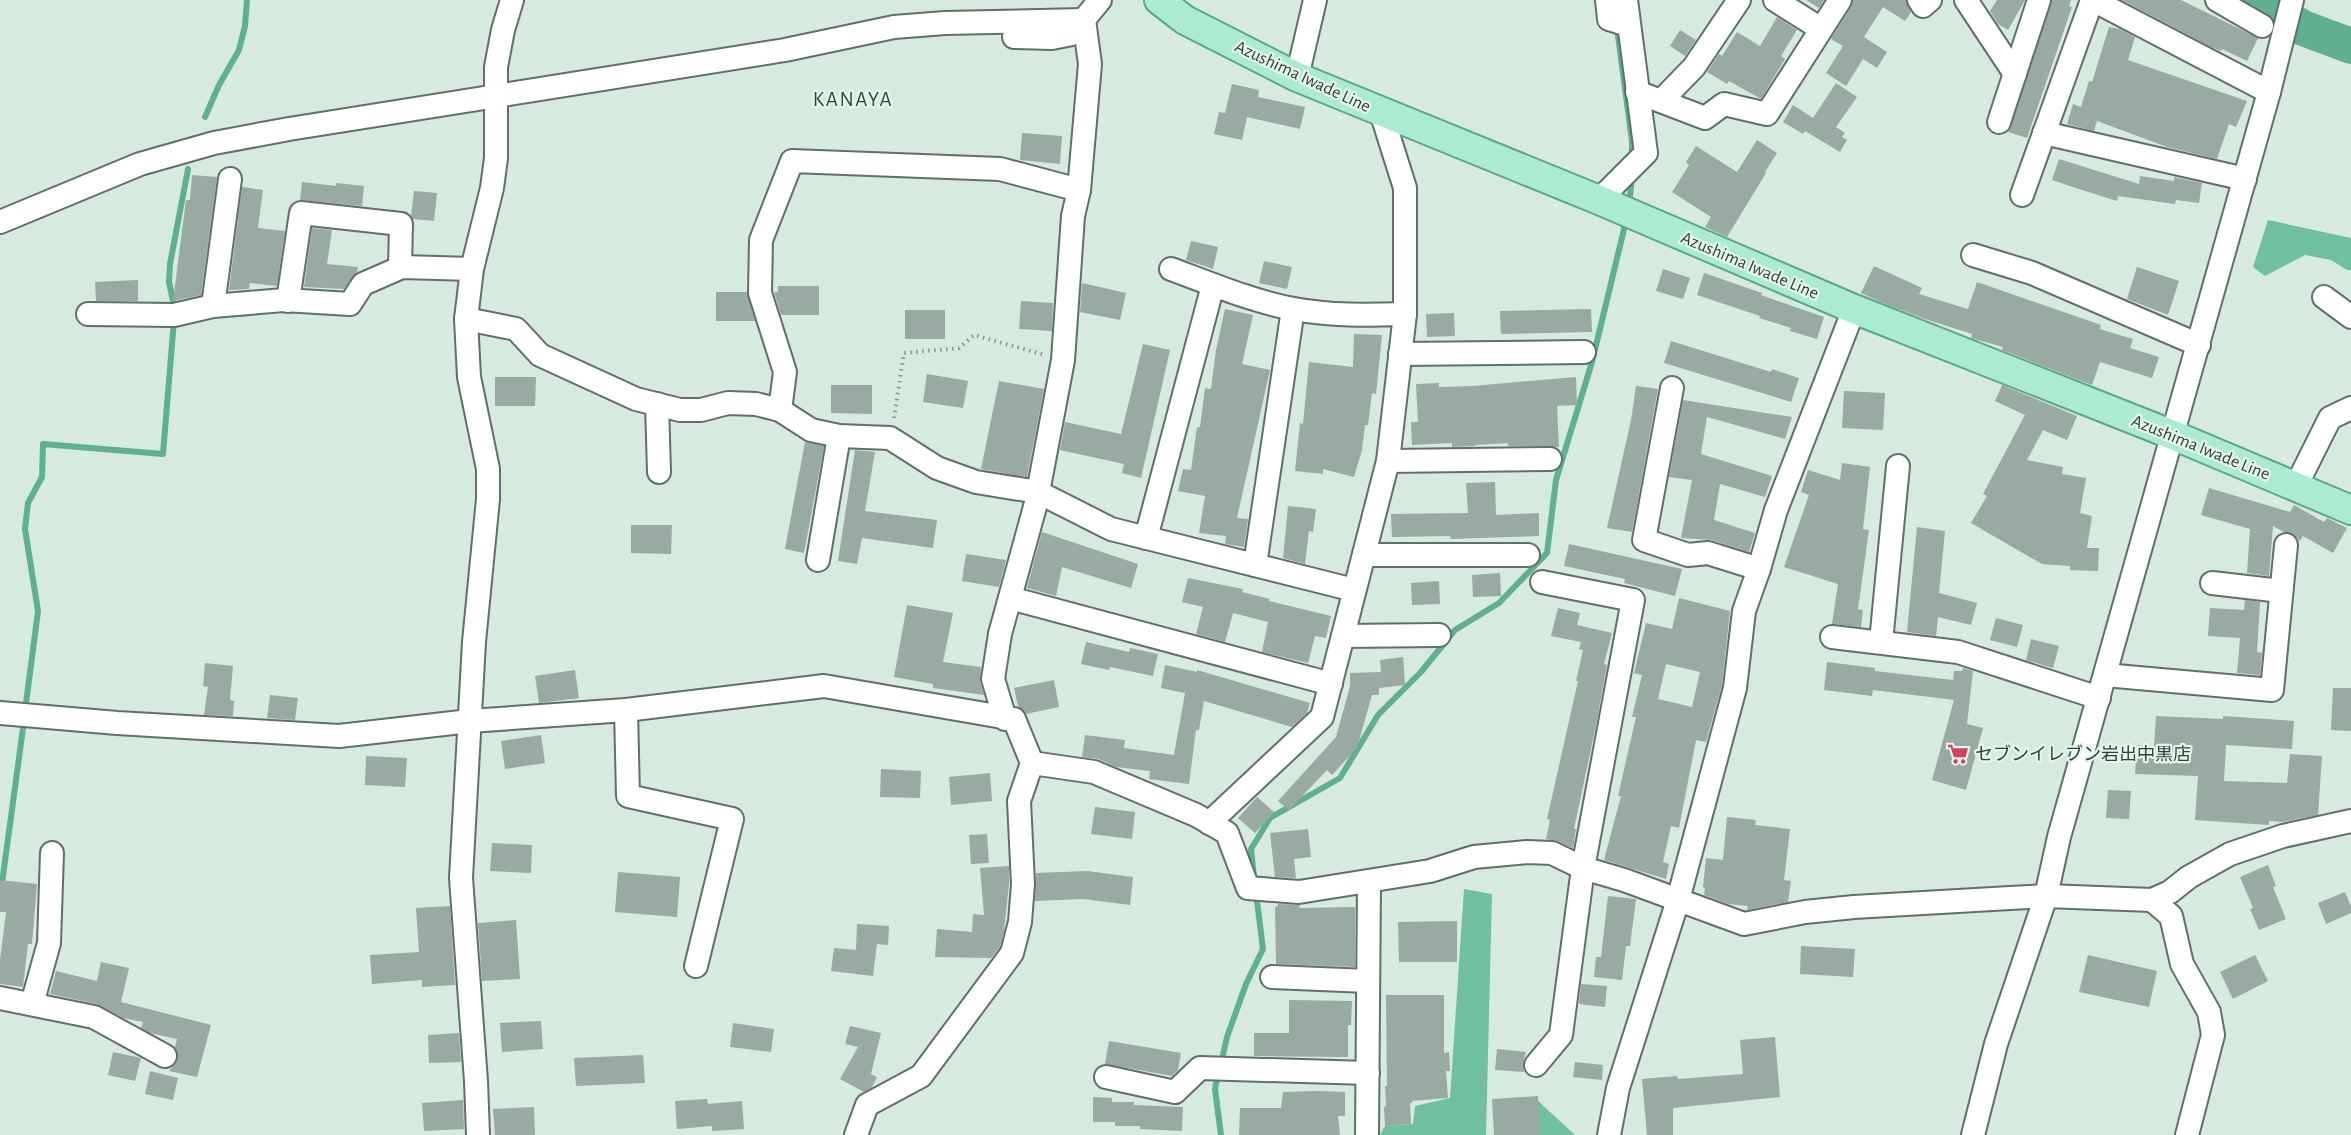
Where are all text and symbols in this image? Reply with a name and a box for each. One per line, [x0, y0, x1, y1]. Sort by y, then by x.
street label: Azushima Iwade Line [1232, 38, 1373, 116]
district label: KANAYA [813, 89, 893, 110]
street label: Azushima Iwade Line [1678, 229, 1821, 303]
street label: Azushima Iwade Line [2129, 412, 2272, 484]
supermarket icon: セブンイレブン岩出中黒店 [1946, 742, 1970, 766]
place label: セブンイレブン岩出中黒店 [1975, 744, 2191, 764]

